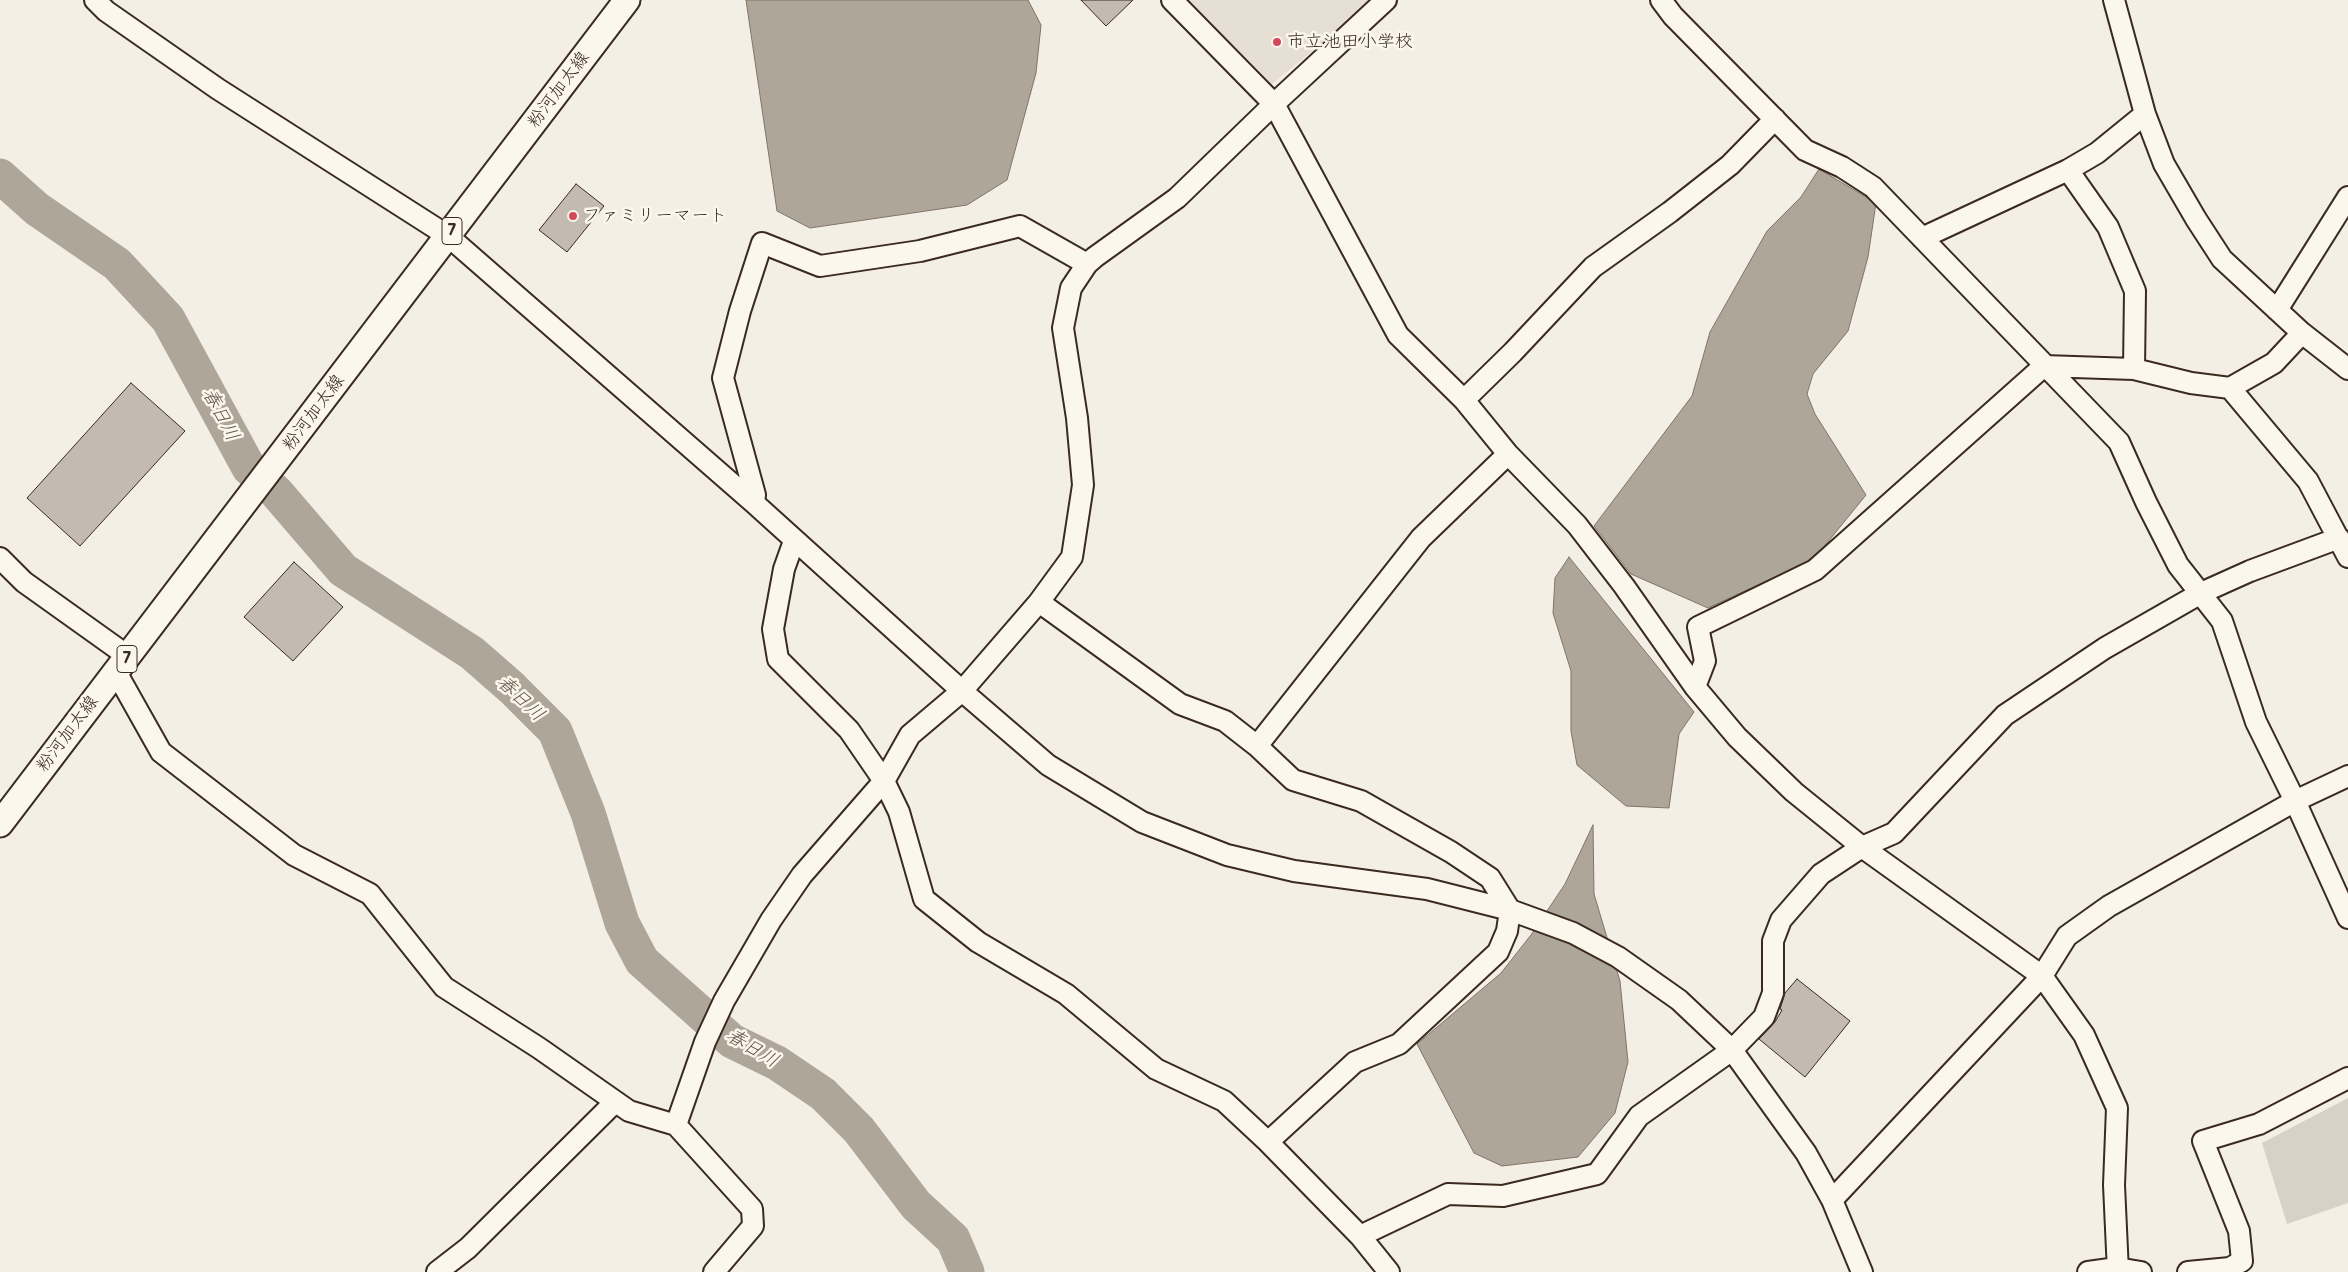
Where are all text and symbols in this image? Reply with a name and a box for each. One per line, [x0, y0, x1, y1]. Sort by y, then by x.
place label: 市立池田小学校 [1287, 31, 1413, 53]
marker: 市立池田小学校 [1271, 36, 1283, 48]
street label: 粉河加太線 [523, 48, 595, 132]
place label: ファミリーマート [583, 205, 727, 227]
marker: ファミリーマート [567, 210, 579, 222]
road number: 7 [442, 218, 462, 245]
street label: 粉河加太線 [278, 371, 350, 455]
water label: 春日川 [197, 384, 243, 446]
road number: 7 [117, 646, 137, 672]
water label: 春日川 [491, 671, 549, 727]
street label: 粉河加太線 [32, 692, 104, 776]
water label: 春日川 [722, 1025, 782, 1073]

